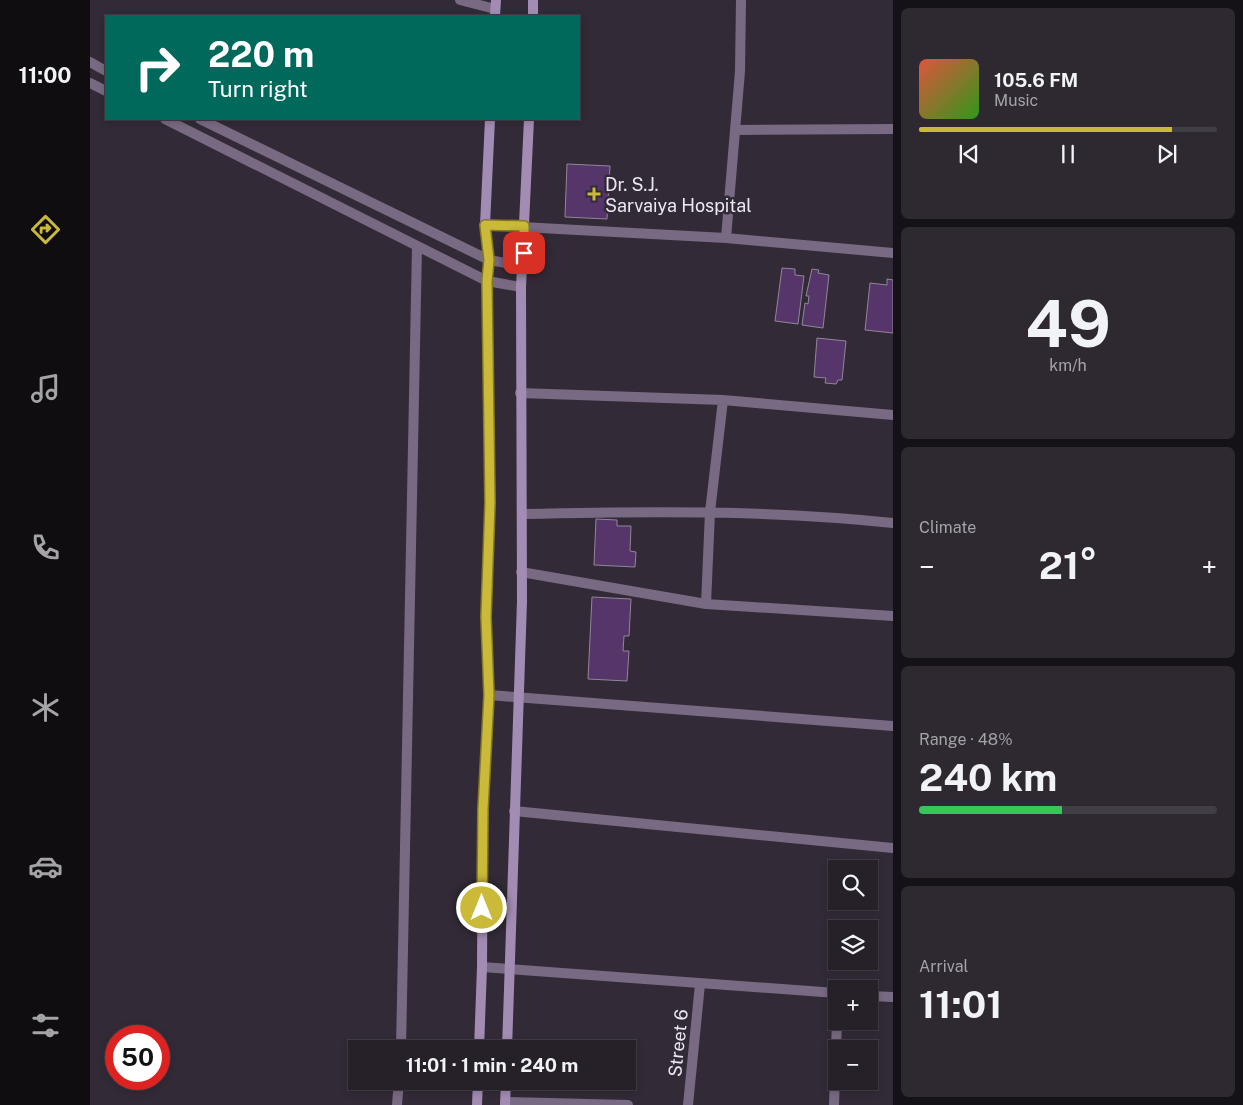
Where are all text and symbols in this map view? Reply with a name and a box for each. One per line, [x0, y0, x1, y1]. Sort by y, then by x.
text: 220 m [208, 34, 314, 75]
icon: right [125, 35, 190, 100]
text: 11:00 [18, 62, 72, 88]
text: 105.6 FM [994, 69, 1078, 91]
text: Turn right [208, 76, 308, 102]
text: Music [994, 91, 1038, 110]
icon: previous [955, 140, 983, 168]
icon: pause [1054, 140, 1082, 168]
icon: next [1153, 140, 1181, 168]
place label: Dr. S.J. Sarvaiya Hospital [605, 174, 752, 216]
marker: Dr. S.J. Sarvaiya Hospital [587, 187, 601, 201]
icon: directions [28, 212, 63, 247]
pin [503, 232, 545, 274]
icon: arrive [510, 239, 538, 267]
text: 49 [1025, 285, 1111, 362]
text: km/h [1049, 356, 1087, 375]
icon: music [28, 371, 63, 406]
text: Climate [919, 518, 976, 537]
icon: phone [28, 530, 63, 565]
text: 21° [1039, 543, 1097, 588]
text: − [919, 550, 935, 583]
text: + [1201, 550, 1217, 583]
icon: climate [28, 690, 63, 725]
text: Range · 48% [919, 730, 1013, 749]
text: 240 km [919, 755, 1057, 800]
icon: car [28, 849, 63, 884]
map controls [828, 860, 878, 1090]
button: search [828, 860, 878, 910]
position arrow [455, 881, 507, 933]
button: layers [828, 920, 878, 970]
text: Arrival [919, 957, 968, 976]
button: + [828, 980, 878, 1030]
text: 11:01 [919, 982, 1003, 1027]
icon: filters [28, 1008, 63, 1043]
street label: Street 6 [664, 1008, 692, 1078]
speed limit sign: 50 [105, 1025, 170, 1090]
button: − [828, 1040, 878, 1090]
text: 11:01 · 1 min · 240 m [406, 1054, 578, 1076]

